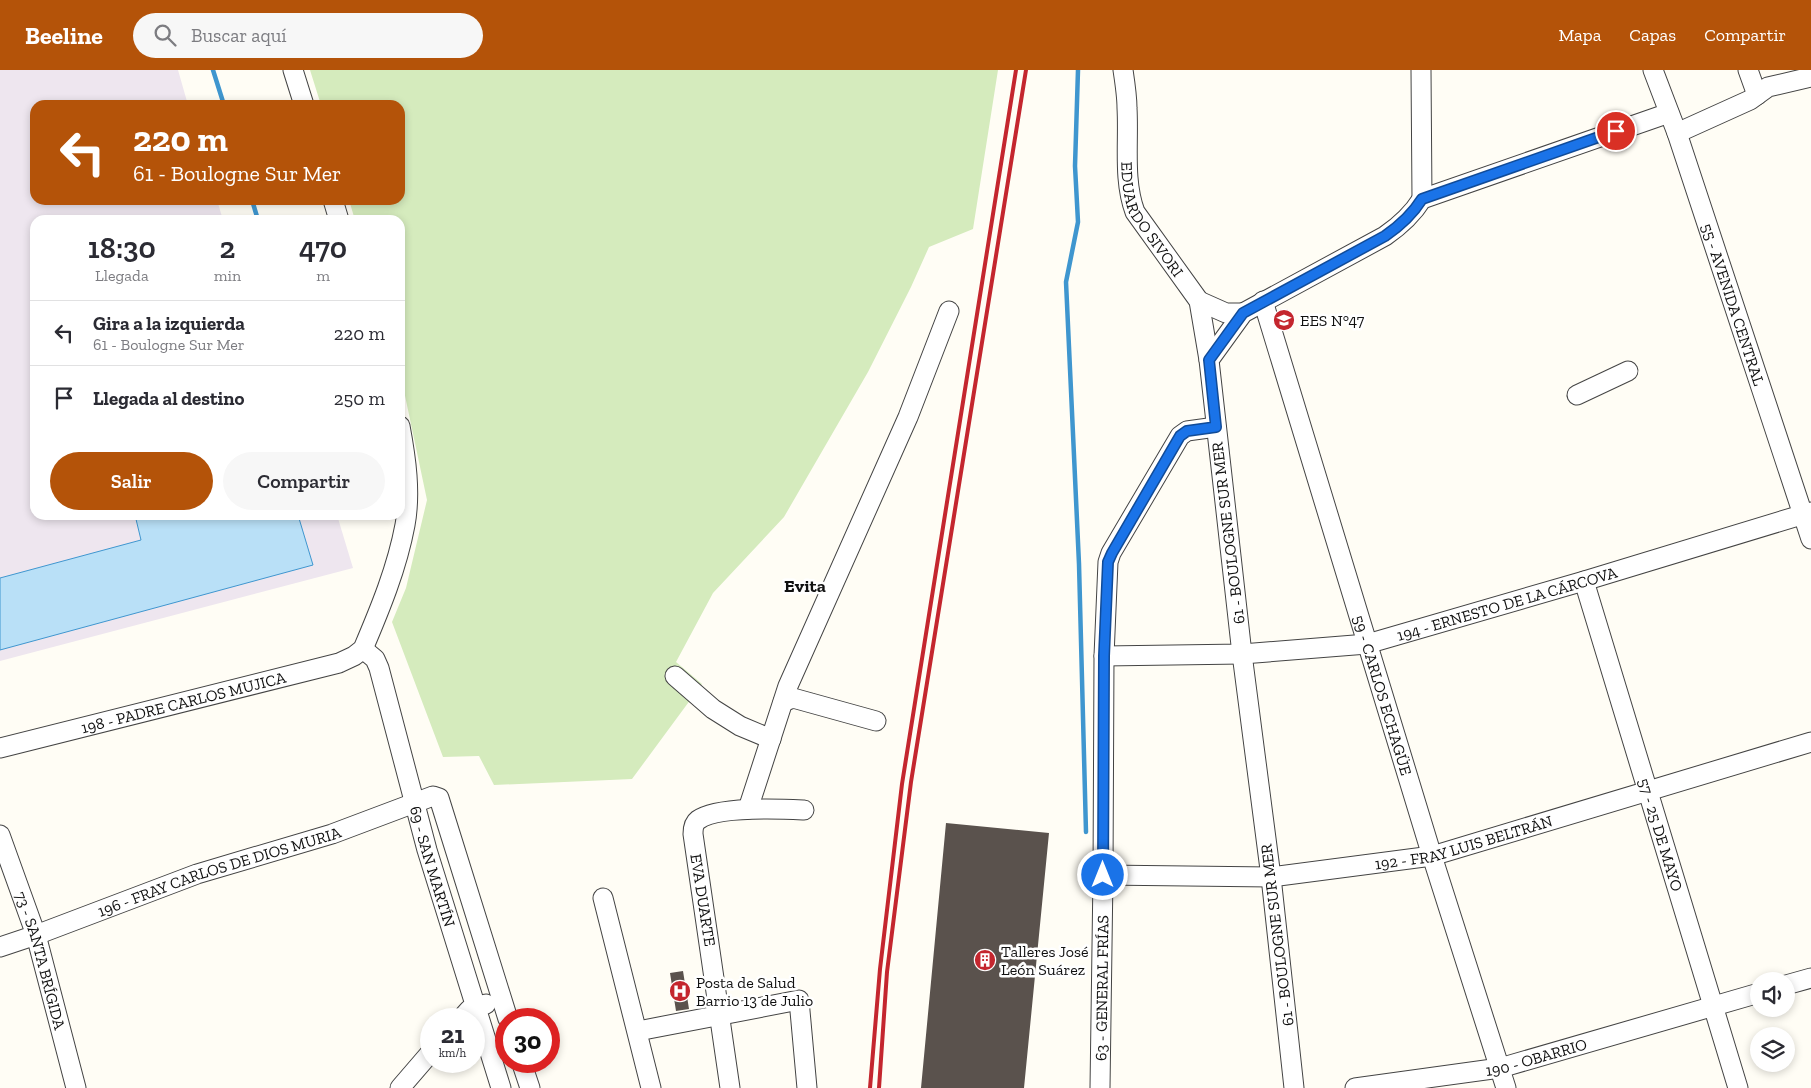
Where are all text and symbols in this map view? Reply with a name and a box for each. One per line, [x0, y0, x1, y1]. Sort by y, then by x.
search box [133, 13, 483, 58]
text: Beeline [25, 21, 103, 50]
icon: search [151, 21, 179, 49]
text: Buscar aquí [191, 24, 287, 47]
text: Mapa [1558, 24, 1601, 46]
text: Capas [1629, 24, 1676, 46]
text: Compartir [1704, 24, 1786, 46]
pin [1595, 110, 1637, 152]
icon: arrive [1602, 117, 1630, 145]
text: 220 m [133, 118, 228, 160]
icon: left [50, 120, 115, 185]
text: 61 - Boulogne Sur Mer [133, 160, 341, 187]
street label: EDUARDO SIVORI [1118, 161, 1188, 280]
street label: 55 - AVENIDA CENTRAL [1698, 221, 1769, 388]
text: 18:30 [88, 230, 156, 266]
text: 2 [220, 230, 235, 266]
text: 470 [299, 230, 347, 266]
text: Llegada [95, 266, 149, 285]
text: min [214, 266, 241, 285]
text: m [316, 266, 330, 285]
school or university icon: EES N°47 [1272, 308, 1296, 332]
place label: EES N°47 [1300, 311, 1365, 330]
text: Gira a la izquierda [93, 312, 245, 335]
icon: left [50, 319, 78, 347]
text: 220 m [334, 322, 385, 345]
text: 61 - Boulogne Sur Mer [93, 335, 244, 354]
icon: arrive [50, 384, 78, 412]
text: Llegada al destino [93, 387, 244, 410]
text: 250 m [334, 387, 385, 410]
street label: 61 - BOULOGNE SUR MER [1207, 441, 1249, 625]
button: Salir [50, 452, 213, 510]
button: Compartir [223, 452, 385, 510]
street label: 194 - ERNESTO DE LA CÁRCOVA [1394, 562, 1620, 644]
district label: Evita [784, 575, 826, 597]
street label: 59 - CARLOS ECHAGÜE [1350, 613, 1416, 778]
street label: 198 - PADRE CARLOS MUJICA [79, 667, 288, 737]
street label: 57 - 25 DE MAYO [1635, 776, 1687, 894]
street label: 69 - SAN MARTÍN [406, 804, 460, 929]
street label: 192 - FRAY LUIS BELTRÁN [1373, 811, 1555, 873]
street label: 196 - FRAY CARLOS DE DIOS MURIA [95, 822, 344, 920]
street label: 61 - BOULOGNE SUR MER [1256, 843, 1298, 1027]
position arrow [1076, 848, 1128, 900]
street label: EVA DUARTE [686, 852, 720, 948]
street label: 73 - SANTA BRÍGIDA [12, 889, 70, 1032]
street label: 63 - GENERAL FRÍAS [1091, 915, 1112, 1061]
place label: Talleres José León Suárez [1001, 942, 1088, 979]
building icon: Talleres José León Suárez [973, 948, 997, 972]
map controls [1750, 972, 1795, 1072]
button: sound [1750, 972, 1795, 1017]
place label: Posta de Salud Barrio 13 de Julio [696, 973, 813, 1010]
hospital icon: Posta de Salud Barrio 13 de Julio [668, 979, 692, 1003]
speed limit sign: 30 [495, 1008, 560, 1073]
text: 21 [441, 1019, 464, 1049]
button: layers [1750, 1027, 1795, 1072]
street label: 190 - OBARRIO [1484, 1034, 1589, 1079]
text: km/h [439, 1046, 466, 1060]

